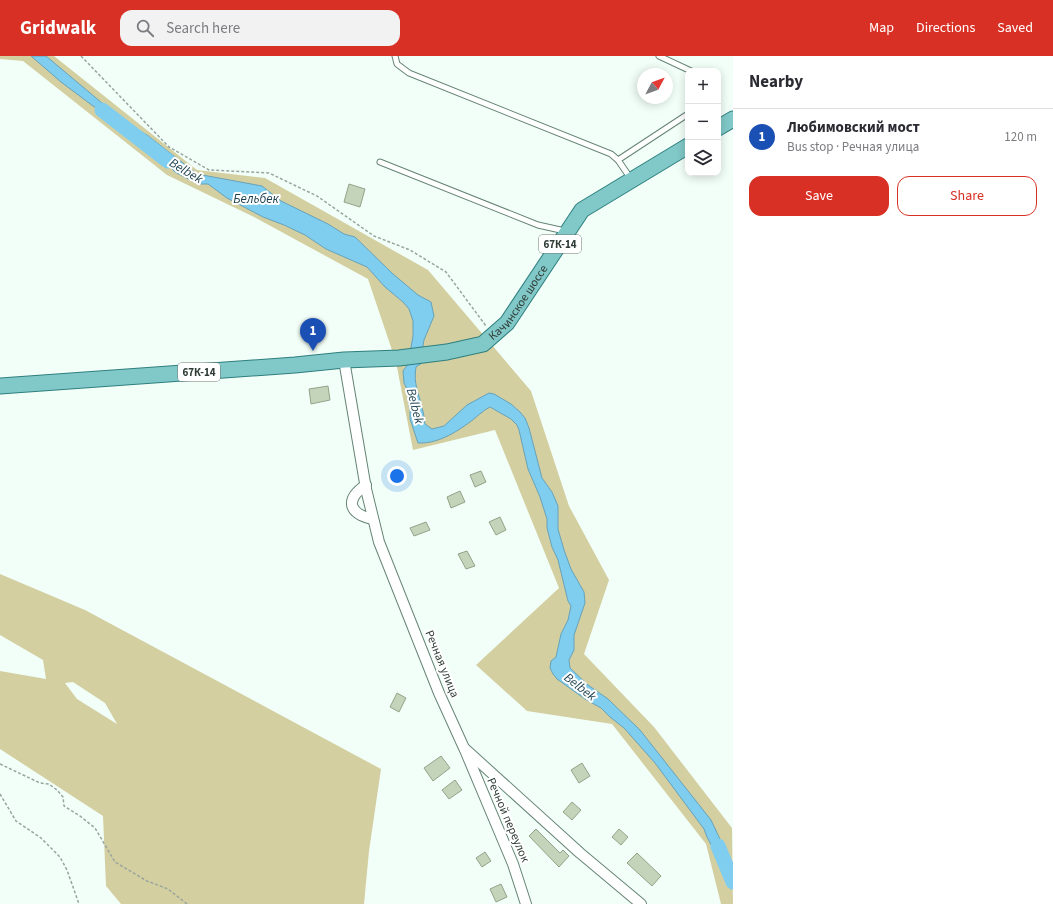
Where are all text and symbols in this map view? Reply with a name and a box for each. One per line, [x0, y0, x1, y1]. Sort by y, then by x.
search box [120, 10, 400, 46]
text: Gridwalk [20, 15, 96, 42]
icon: search [134, 17, 156, 39]
text: Search here [166, 18, 240, 39]
text: Map [869, 18, 894, 38]
text: Directions [916, 18, 975, 38]
text: Saved [997, 18, 1033, 38]
north arrow [637, 68, 673, 104]
map controls [685, 68, 721, 176]
button: + [685, 68, 721, 104]
text: Nearby [749, 70, 803, 94]
button: − [685, 104, 721, 140]
text: Любимовский мост [787, 117, 920, 138]
text: 1 [759, 128, 765, 146]
text: 120 m [1004, 128, 1037, 146]
text: Bus stop · Речная улица [787, 138, 919, 156]
button: layers [685, 140, 721, 176]
water label: Belbek [166, 154, 207, 188]
button: Save [749, 176, 889, 216]
button: Share [897, 176, 1037, 216]
water label: Бельбек [233, 190, 279, 208]
road number: 67К-14 [539, 235, 581, 253]
street label: Качинское шоссе [484, 261, 552, 344]
pin: 1 [300, 318, 326, 351]
road number: 67К-14 [178, 363, 220, 381]
water label: Belbek [402, 386, 428, 427]
your location [387, 466, 407, 486]
street label: Речная улица [421, 628, 463, 700]
water label: Belbek [560, 669, 600, 706]
street label: Речной переулок [482, 775, 534, 865]

